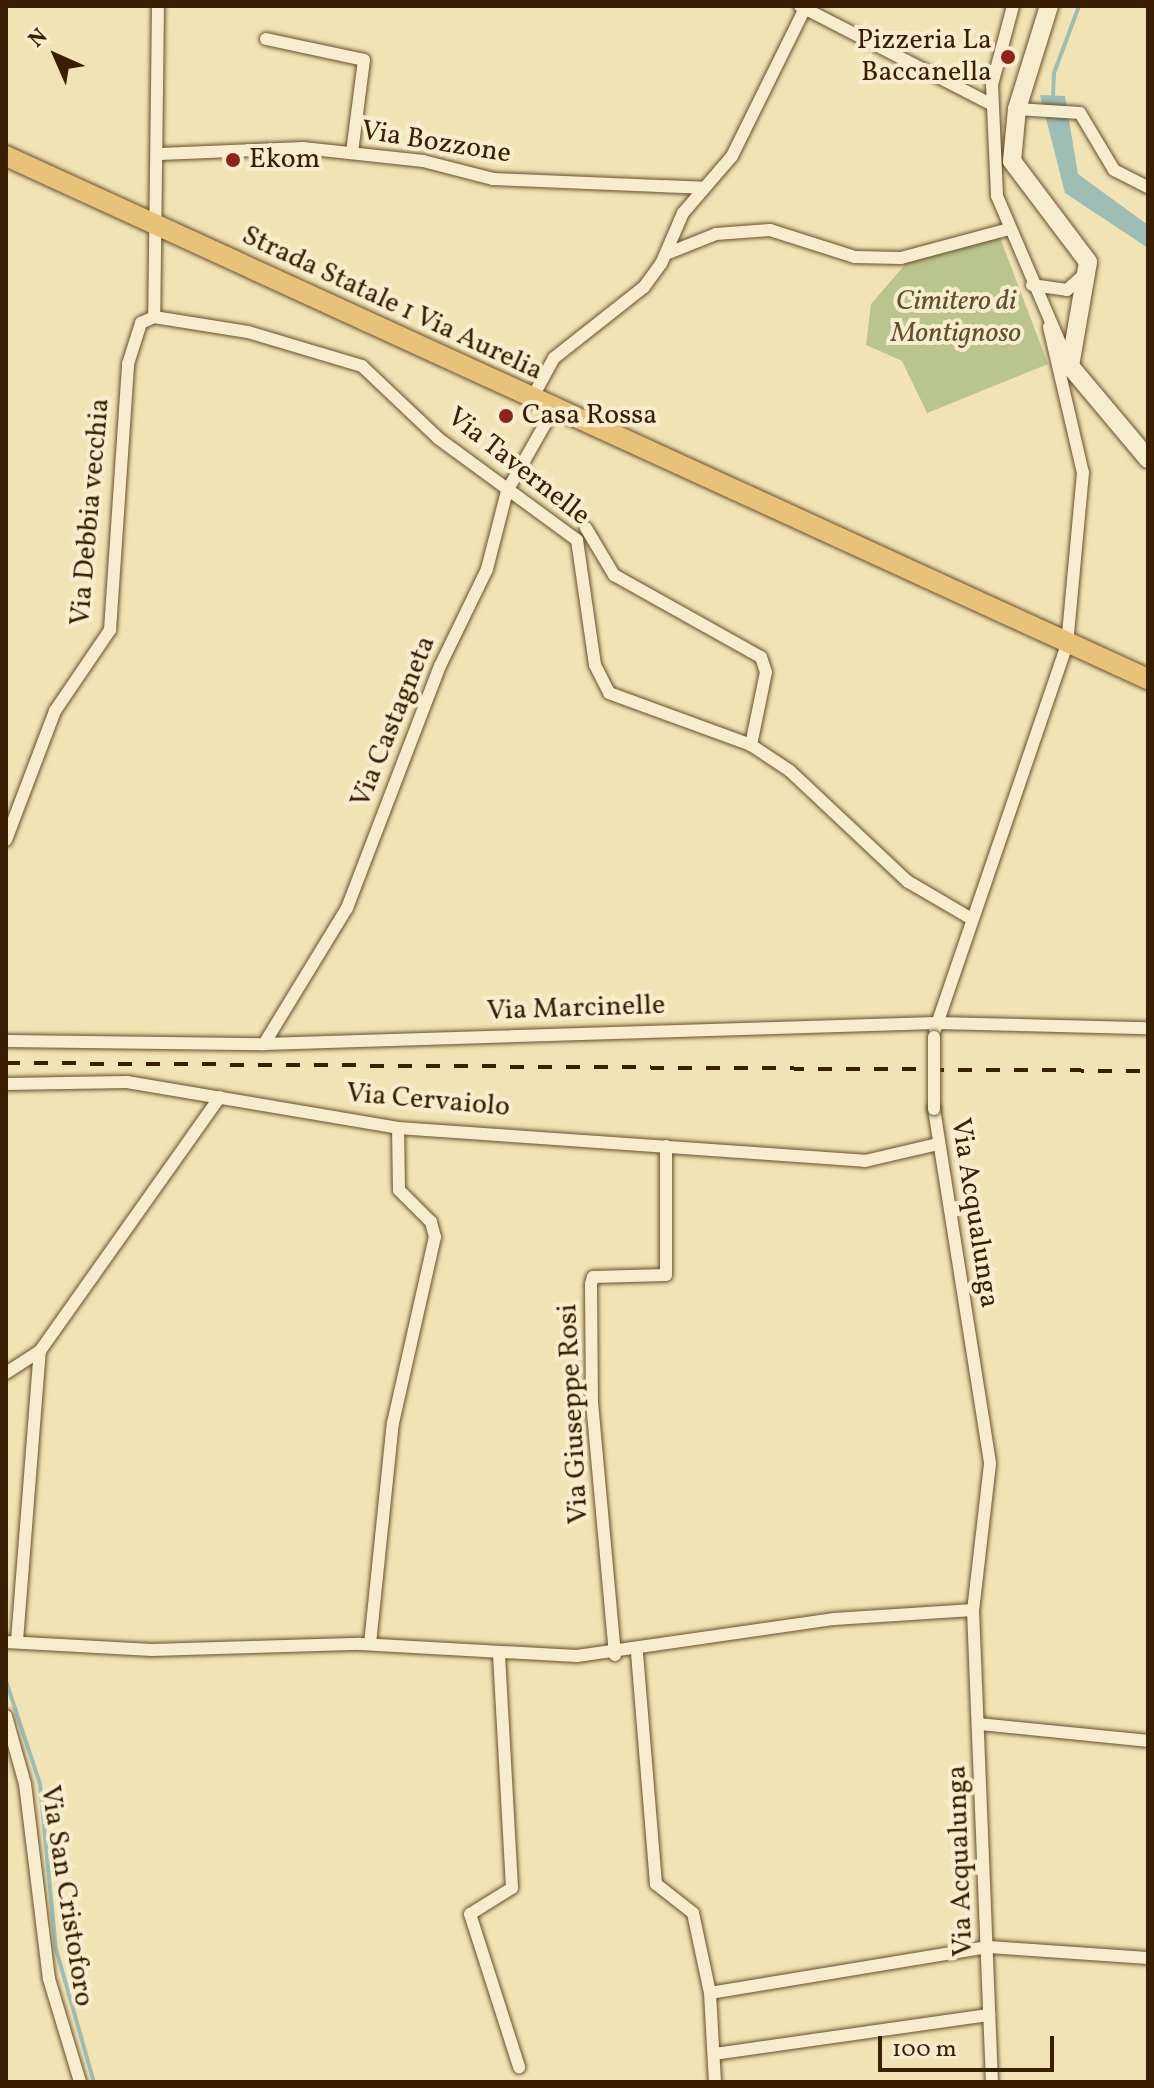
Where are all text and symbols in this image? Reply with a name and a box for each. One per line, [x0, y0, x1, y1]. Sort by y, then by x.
north arrow [16, 16, 96, 96]
text: N [22, 22, 55, 55]
place label: Pizzeria La Baccanella [857, 24, 992, 90]
marker: Pizzeria La Baccanella [999, 48, 1017, 66]
street label: Via Bozzone [359, 115, 513, 171]
place label: Ekom [249, 143, 320, 177]
marker: Ekom [224, 151, 242, 169]
street label: Strada Statale 1 Via Aurelia [236, 219, 548, 389]
park label: Cimitero di Montignoso [891, 285, 1021, 351]
street label: Via Debbia vecchia [64, 396, 118, 628]
place label: Casa Rossa [522, 399, 657, 433]
street label: Via Tavernelle [439, 400, 597, 534]
marker: Casa Rossa [497, 407, 515, 425]
street label: Via Castagneta [344, 631, 444, 813]
street label: Via Marcinelle [486, 989, 666, 1029]
street label: Via Cervaiolo [345, 1077, 511, 1125]
street label: Via Acqualunga [942, 1116, 1006, 1310]
street label: Via Giuseppe Rosi [551, 1303, 597, 1525]
street label: Via Acqualunga [941, 1765, 981, 1957]
street label: Via San Cristoforo [32, 1783, 100, 2009]
scale bar [882, 2020, 1058, 2070]
text: 100 m [892, 2033, 957, 2067]

